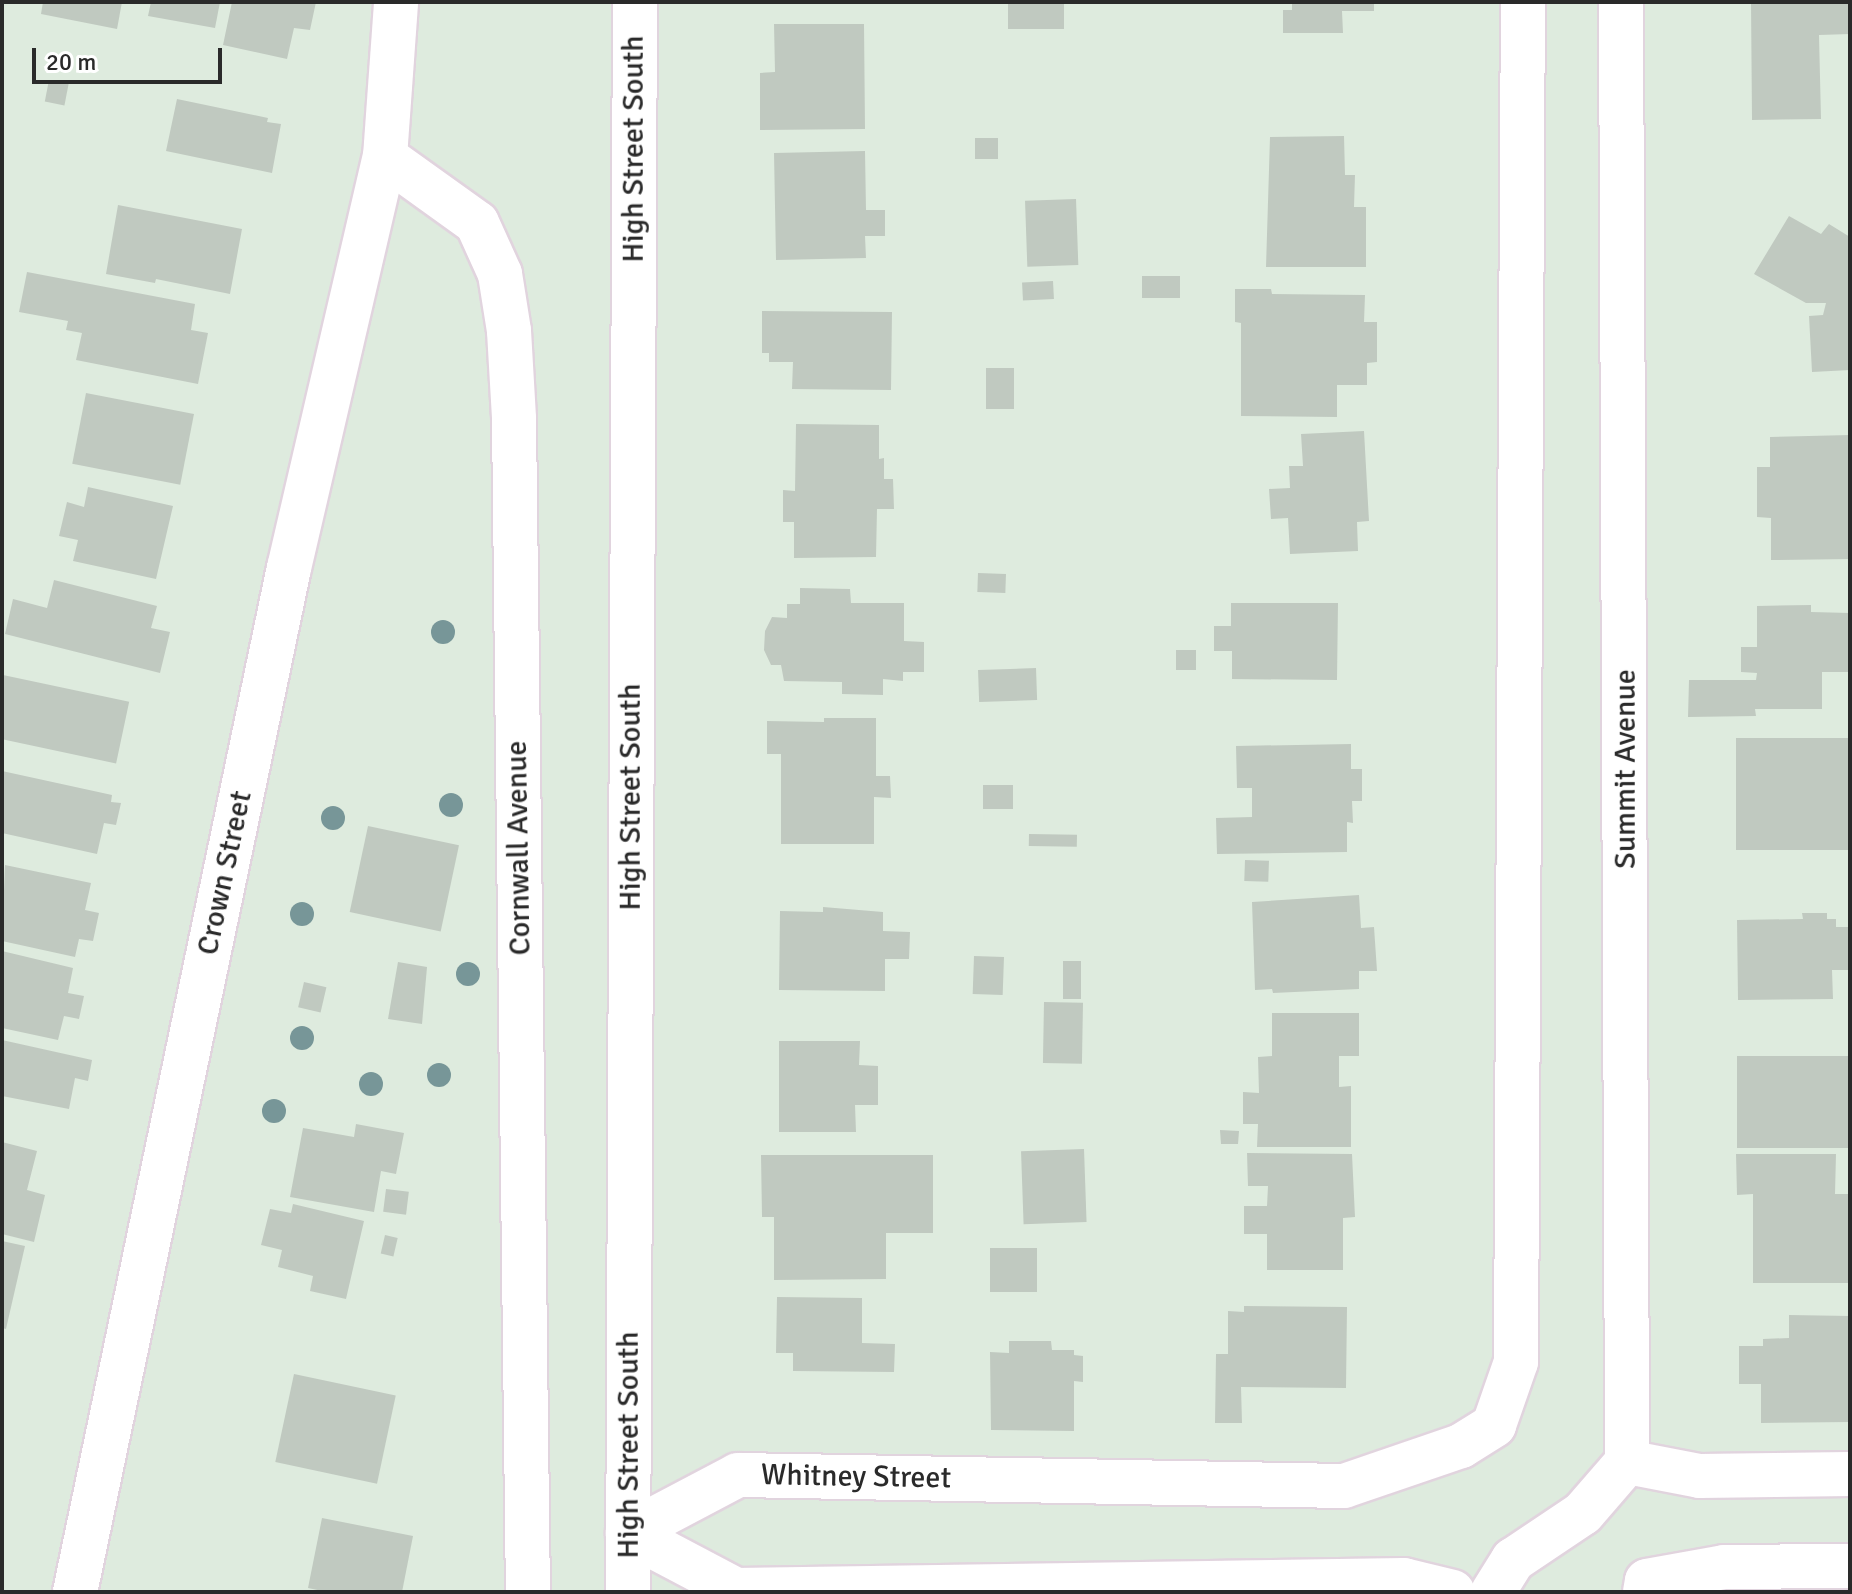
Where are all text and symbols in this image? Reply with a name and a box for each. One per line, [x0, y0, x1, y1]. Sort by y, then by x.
scale bar [36, 32, 226, 82]
street label: High Street South [616, 35, 652, 263]
text: 20 m [46, 47, 96, 77]
street label: Summit Avenue [1608, 669, 1644, 869]
street label: High Street South [613, 683, 649, 911]
street label: Cornwall Avenue [499, 740, 539, 956]
street label: Crown Street [190, 788, 260, 958]
street label: High Street South [611, 1331, 647, 1559]
street label: Whitney Street [761, 1457, 951, 1497]

